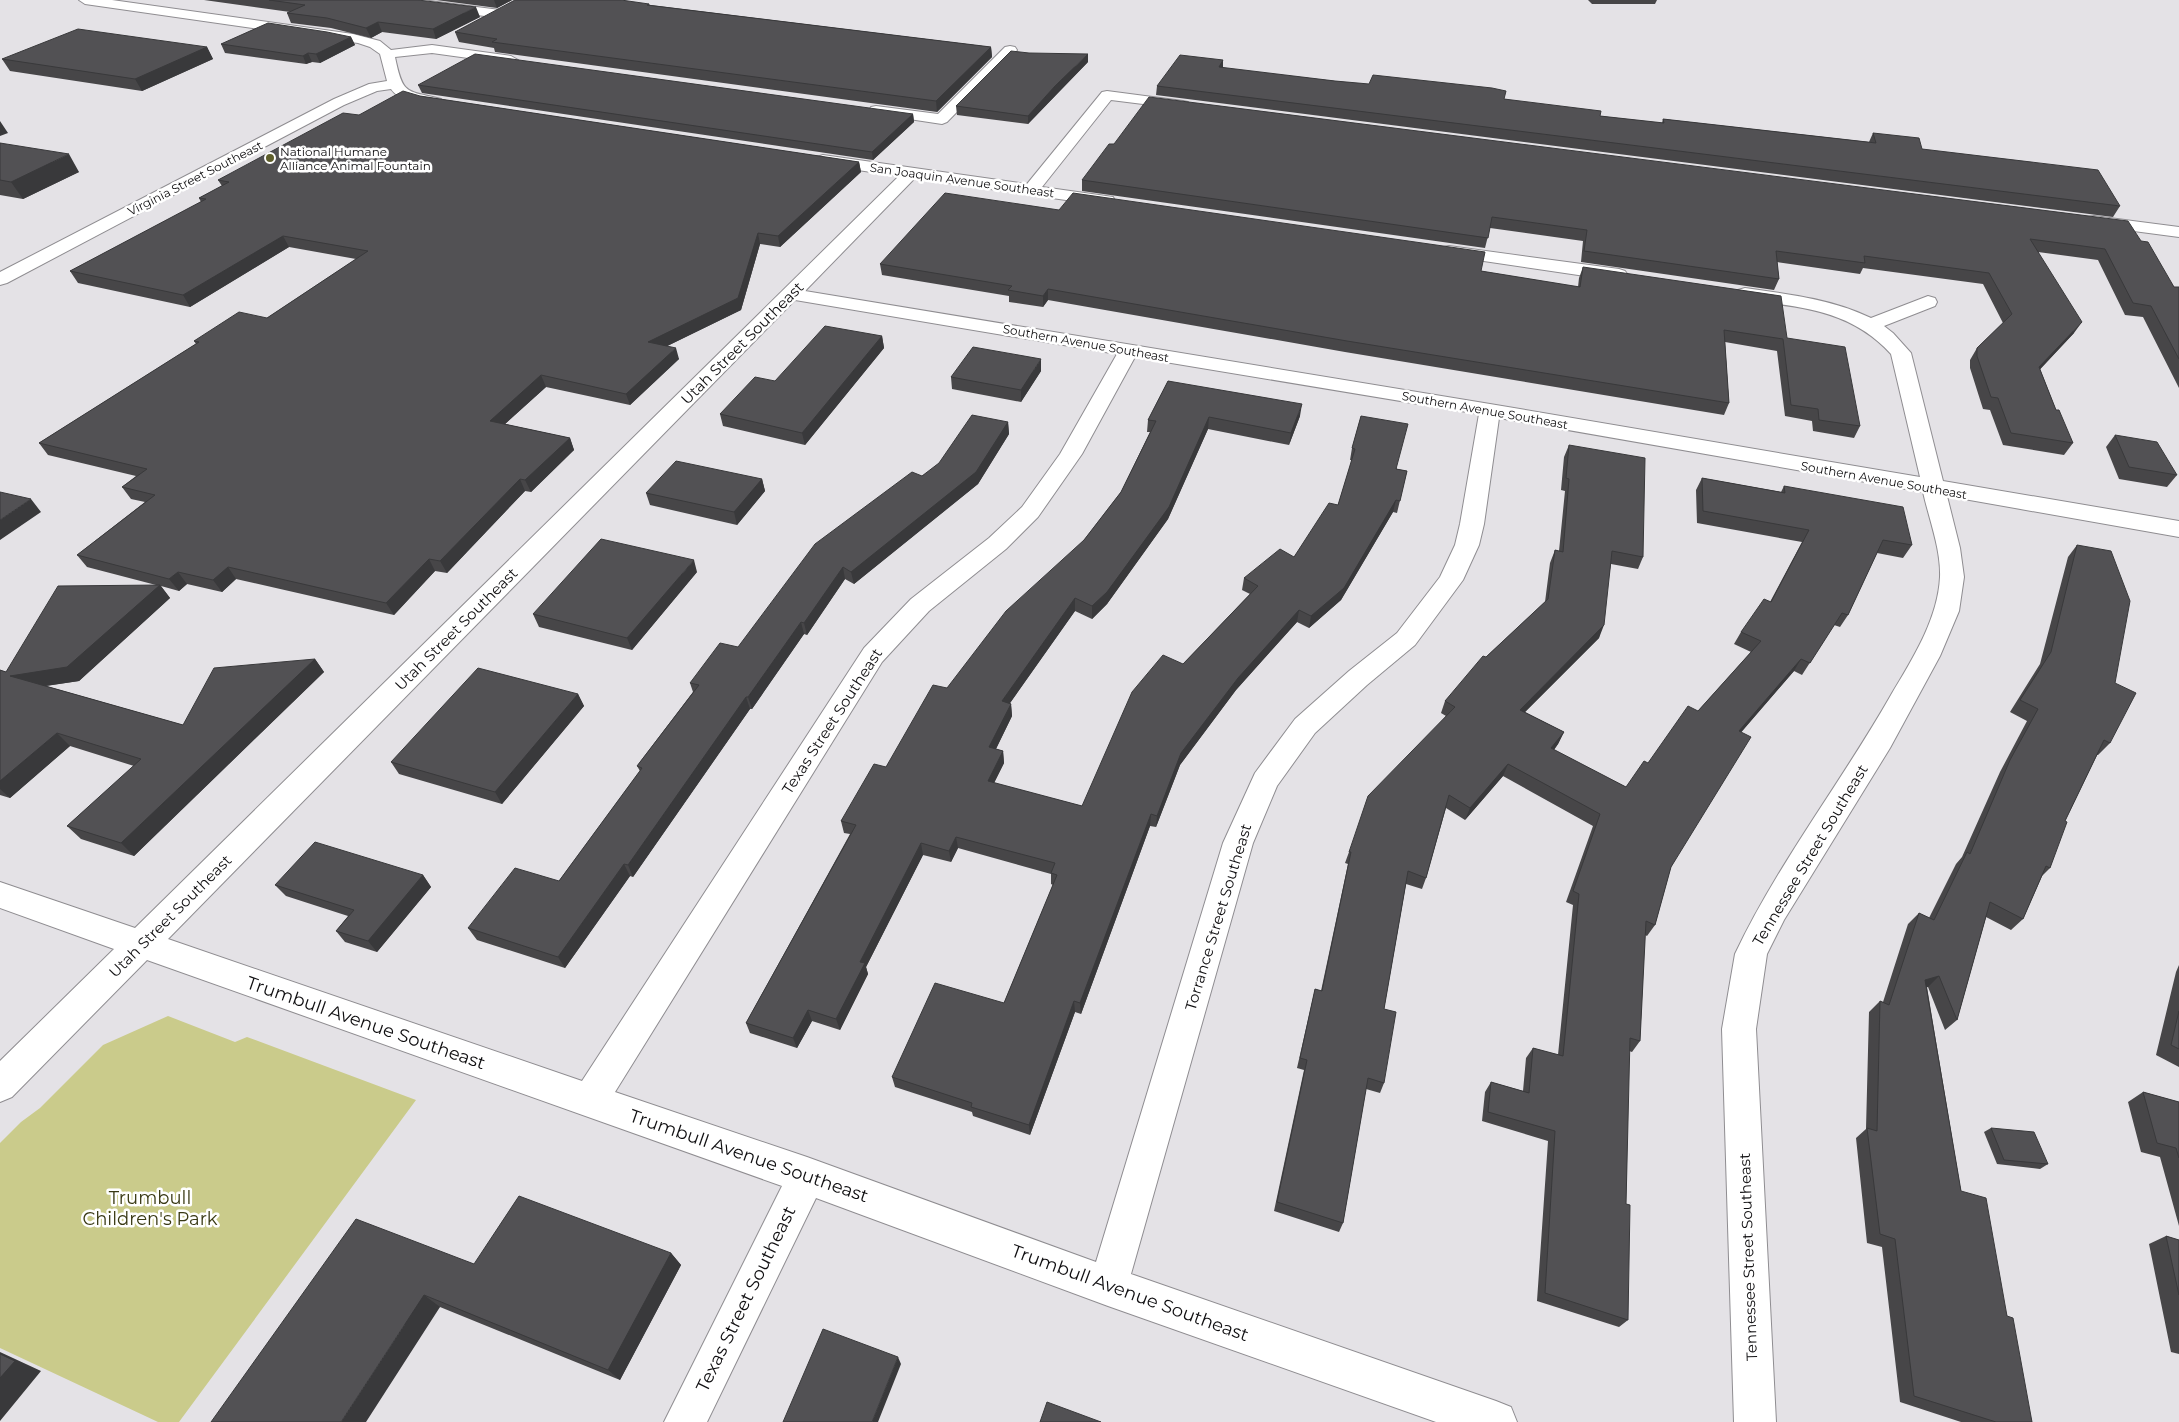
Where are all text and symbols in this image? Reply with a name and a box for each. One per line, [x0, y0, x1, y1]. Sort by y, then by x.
street label: Virginia Street Southeast [125, 137, 265, 219]
place label: National Humane Alliance Animal Fountain [280, 144, 431, 173]
marker: National Humane Alliance Animal Fountain [264, 152, 276, 164]
street label: San Joaquin Avenue Southeast [869, 160, 1055, 200]
street label: Utah Street Southeast [677, 278, 807, 408]
street label: Southern Avenue Southeast [1002, 321, 1170, 365]
street label: Southern Avenue Southeast [1401, 388, 1569, 432]
street label: Southern Avenue Southeast [1800, 458, 1968, 502]
street label: Utah Street Southeast [391, 564, 521, 694]
street label: Texas Street Southeast [778, 645, 886, 797]
street label: Tennessee Street Southeast [1748, 761, 1872, 949]
street label: Torrance Street Southeast [1181, 821, 1255, 1013]
street label: Utah Street Southeast [105, 851, 235, 981]
street label: Trumbull Avenue Southeast [244, 972, 488, 1074]
street label: Trumbull Avenue Southeast [627, 1105, 871, 1207]
street label: Tennessee Street Southeast [1735, 1153, 1761, 1361]
park label: Trumbull Children's Park [82, 1187, 218, 1230]
street label: Texas Street Southeast [691, 1203, 801, 1395]
street label: Trumbull Avenue Southeast [1008, 1240, 1252, 1346]

